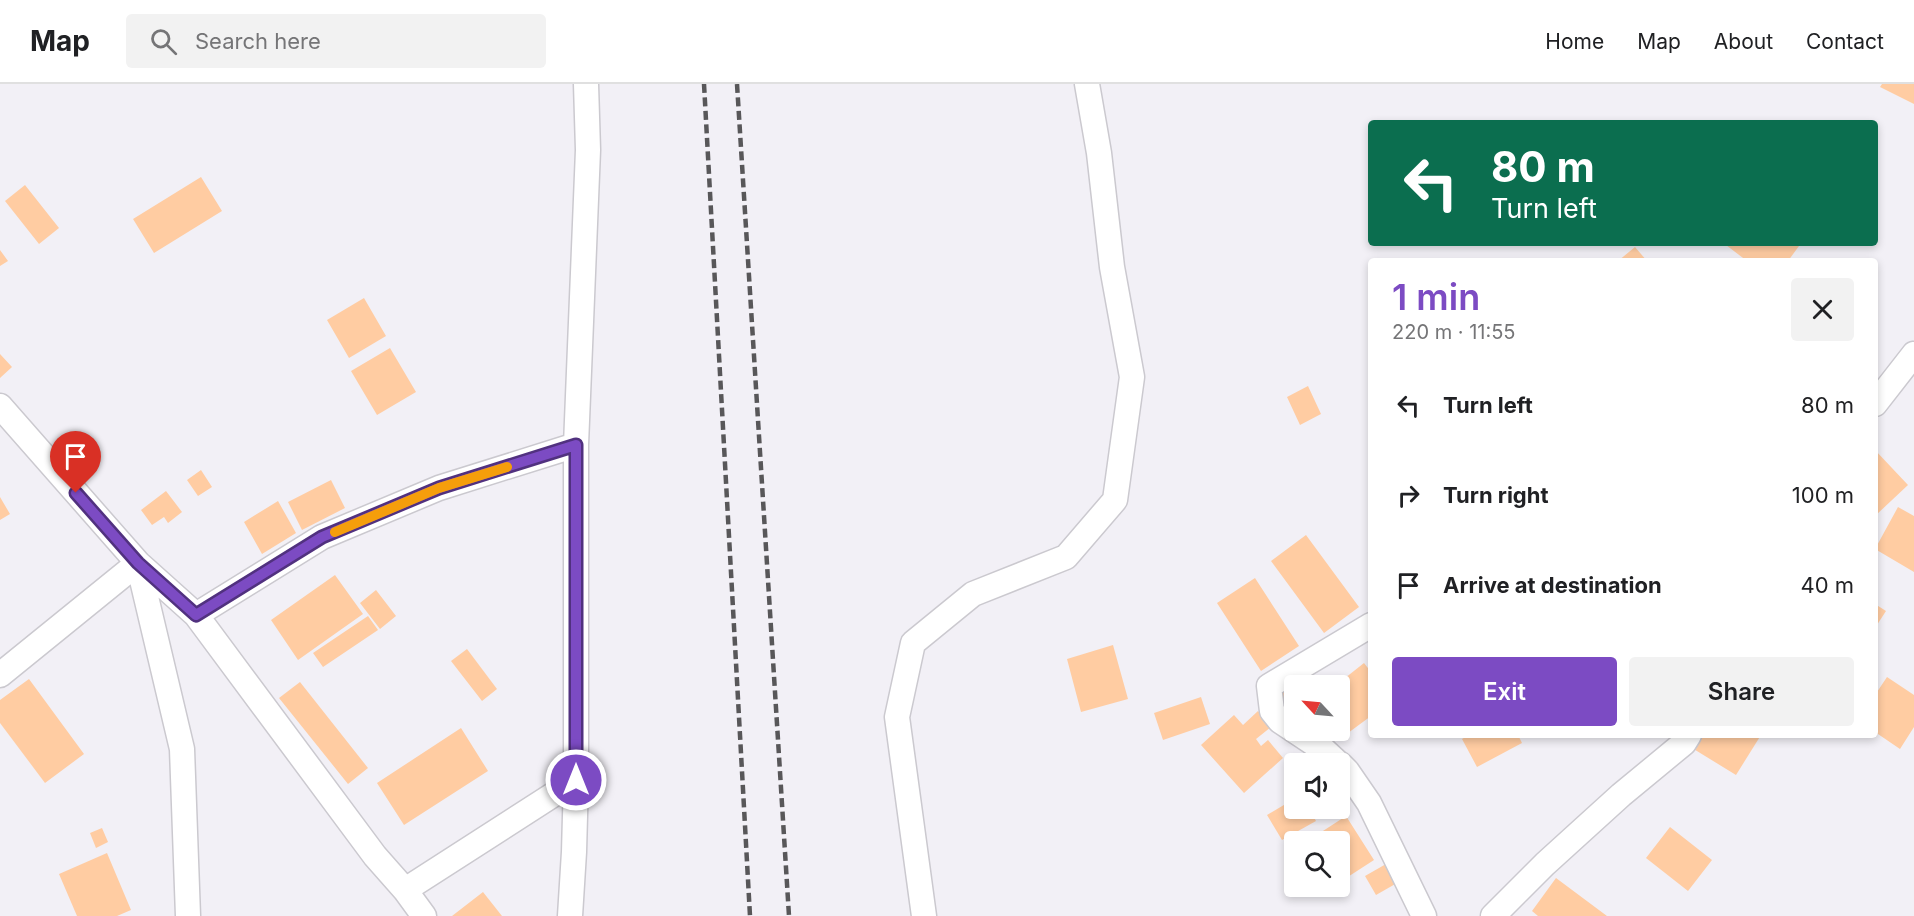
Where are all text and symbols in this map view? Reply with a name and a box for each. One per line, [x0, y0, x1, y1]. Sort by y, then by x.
search box [126, 14, 546, 68]
text: Map [30, 24, 90, 58]
icon: search [147, 25, 180, 58]
text: Search here [195, 28, 321, 54]
text: Home [1545, 29, 1604, 54]
text: Map [1637, 29, 1681, 54]
text: About [1714, 29, 1773, 54]
text: Contact [1806, 29, 1884, 54]
text: 80 m [1491, 141, 1595, 192]
icon: left [1392, 144, 1470, 222]
text: Turn left [1491, 192, 1597, 225]
text: 1 min [1392, 275, 1480, 319]
button: close [1791, 278, 1854, 341]
text: 220 m · 11:55 [1392, 320, 1516, 344]
icon: left [1392, 389, 1425, 422]
text: Turn left [1443, 392, 1533, 418]
text: 80 m [1801, 392, 1854, 418]
pin [50, 431, 101, 493]
icon: arrive [59, 440, 92, 473]
icon: right [1392, 479, 1425, 512]
text: Turn right [1443, 482, 1549, 508]
text: 100 m [1792, 482, 1854, 508]
icon: arrive [1392, 569, 1425, 602]
text: Arrive at destination [1443, 572, 1662, 598]
text: 40 m [1800, 572, 1854, 598]
button: Exit [1392, 657, 1617, 726]
button: Share [1629, 657, 1854, 726]
north arrow [1284, 675, 1350, 741]
map controls [1284, 675, 1350, 897]
position arrow [544, 748, 608, 812]
button: sound [1284, 753, 1350, 819]
button: search [1284, 831, 1350, 897]

